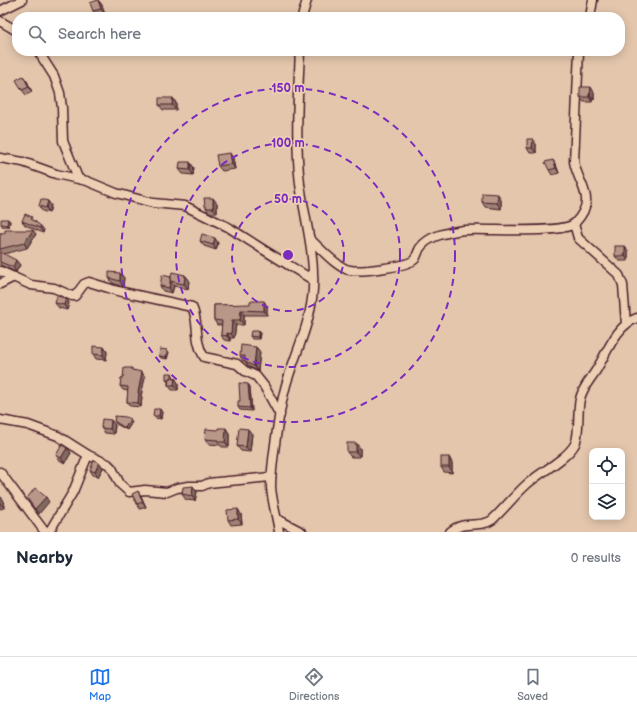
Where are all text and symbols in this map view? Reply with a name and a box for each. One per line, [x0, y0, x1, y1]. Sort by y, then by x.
search box [12, 12, 625, 56]
icon: search [26, 23, 48, 45]
text: Search here [58, 25, 141, 44]
text: 150 m [272, 81, 304, 96]
text: 100 m [271, 136, 305, 151]
text: 50 m [274, 192, 302, 207]
centre of rings [281, 248, 295, 262]
map controls [589, 448, 625, 520]
button: locate [589, 448, 625, 484]
button: layers [589, 484, 625, 520]
text: Nearby [16, 548, 73, 568]
text: 0 results [571, 550, 621, 566]
tab: Map [89, 666, 111, 703]
tab: Directions [289, 666, 339, 703]
tab: Saved [517, 666, 548, 703]

